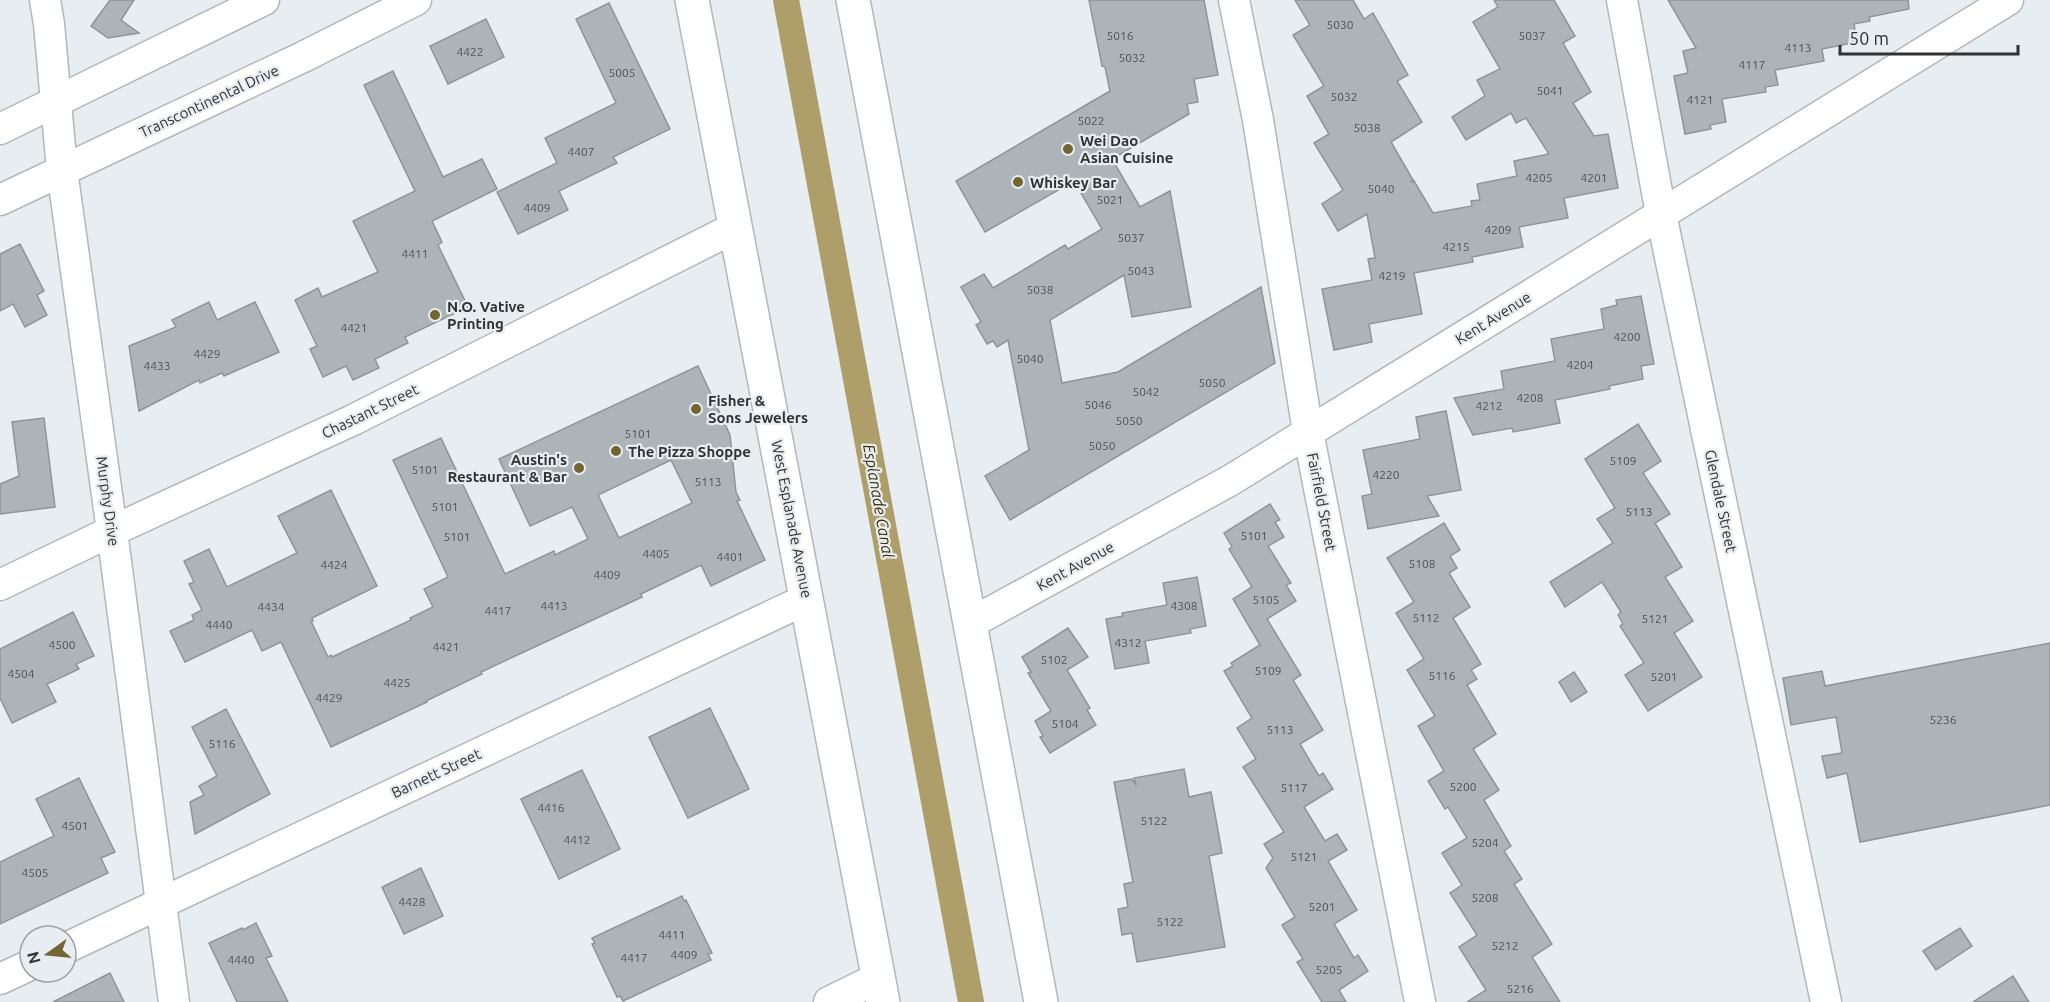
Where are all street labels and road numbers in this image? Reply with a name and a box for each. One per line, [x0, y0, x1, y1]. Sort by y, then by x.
street label: Transcontinental Drive [137, 61, 281, 141]
street label: Kent Avenue [1452, 288, 1534, 348]
street label: Chastant Street [319, 380, 421, 442]
street label: West Esplanade Avenue [768, 439, 816, 599]
street label: Glendale Street [1702, 448, 1740, 554]
street label: Fairfield Street [1304, 451, 1340, 553]
street label: Murphy Drive [93, 455, 123, 547]
street label: Kent Avenue [1033, 538, 1117, 594]
street label: Barnett Street [389, 745, 484, 801]

